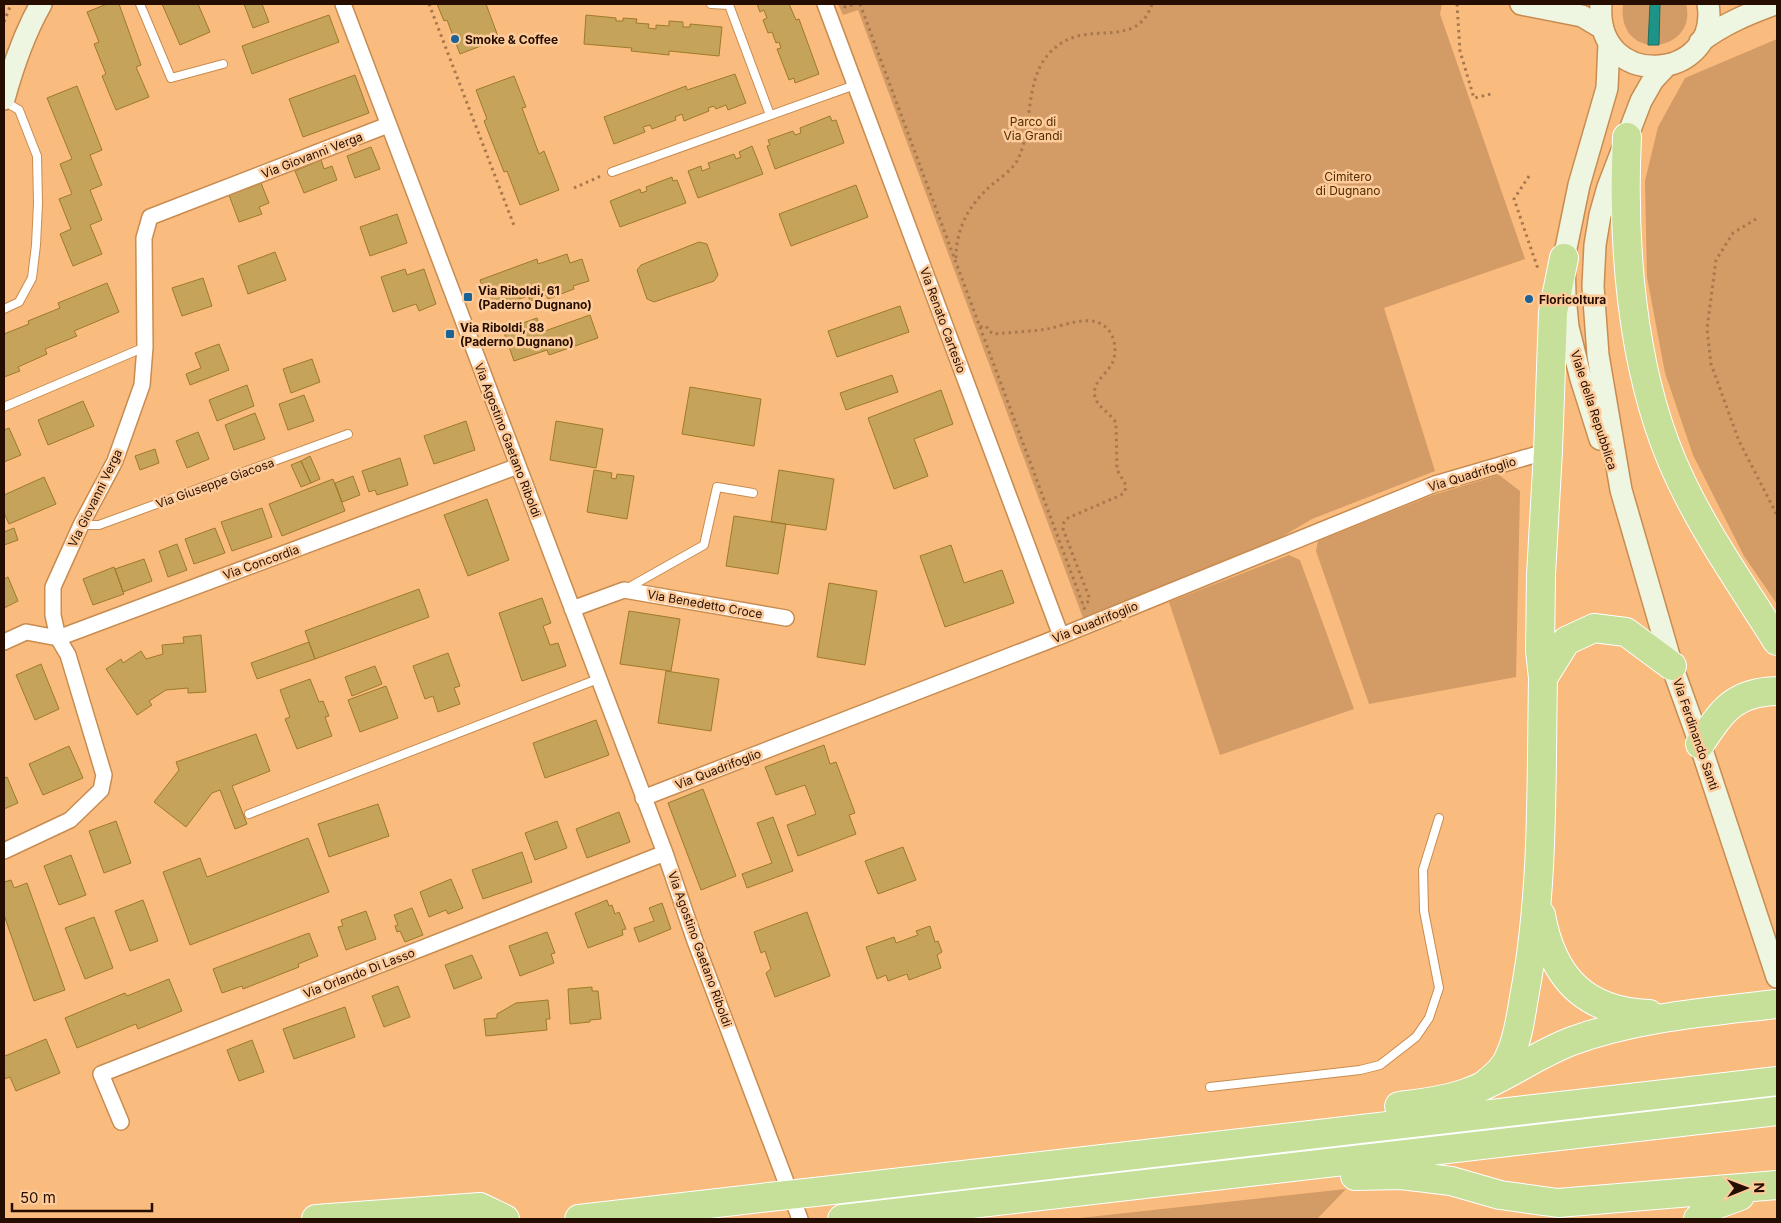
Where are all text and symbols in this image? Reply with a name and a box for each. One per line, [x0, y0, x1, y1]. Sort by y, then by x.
place label: Smoke & Coffee [465, 32, 558, 47]
marker: Smoke & Coffee [449, 33, 461, 45]
park label: Parco di Via Grandi [1004, 114, 1063, 143]
street label: Via Giovanni Verga [259, 129, 365, 181]
park label: Cimitero di Dugnano [1316, 169, 1380, 198]
street label: Via Renato Cartesio [917, 265, 969, 375]
place label: Via Riboldi, 61 (Paderno Dugnano) [478, 283, 592, 312]
marker: Via Riboldi, 61 (Paderno Dugnano) [462, 291, 474, 303]
place label: Floricoltura [1539, 292, 1606, 307]
marker: Floricoltura [1523, 293, 1535, 305]
place label: Via Riboldi, 88 (Paderno Dugnano) [460, 320, 574, 349]
marker: Via Riboldi, 88 (Paderno Dugnano) [444, 328, 456, 340]
street label: Viale della Repubblica [1568, 348, 1620, 472]
street label: Via Agostino Gaetano Riboldi [472, 361, 544, 519]
street label: Via Giovanni Verga [65, 447, 125, 549]
street label: Via Quadrifoglio [1426, 454, 1518, 494]
street label: Via Giuseppe Giacosa [154, 455, 276, 511]
street label: Via Concordia [221, 541, 301, 583]
street label: Via Benedetto Croce [646, 586, 764, 622]
street label: Via Quadrifoglio [1050, 598, 1140, 646]
street label: Via Ferdinando Santi [1670, 676, 1722, 792]
street label: Via Quadrifoglio [673, 746, 763, 792]
street label: Via Agostino Gaetano Riboldi [665, 869, 735, 1029]
street label: Via Orlando Di Lasso [301, 945, 417, 1001]
north arrow [1721, 1163, 1771, 1213]
scale bar [12, 1180, 152, 1212]
text: N [1751, 1182, 1768, 1193]
text: 50 m [20, 1188, 56, 1207]

